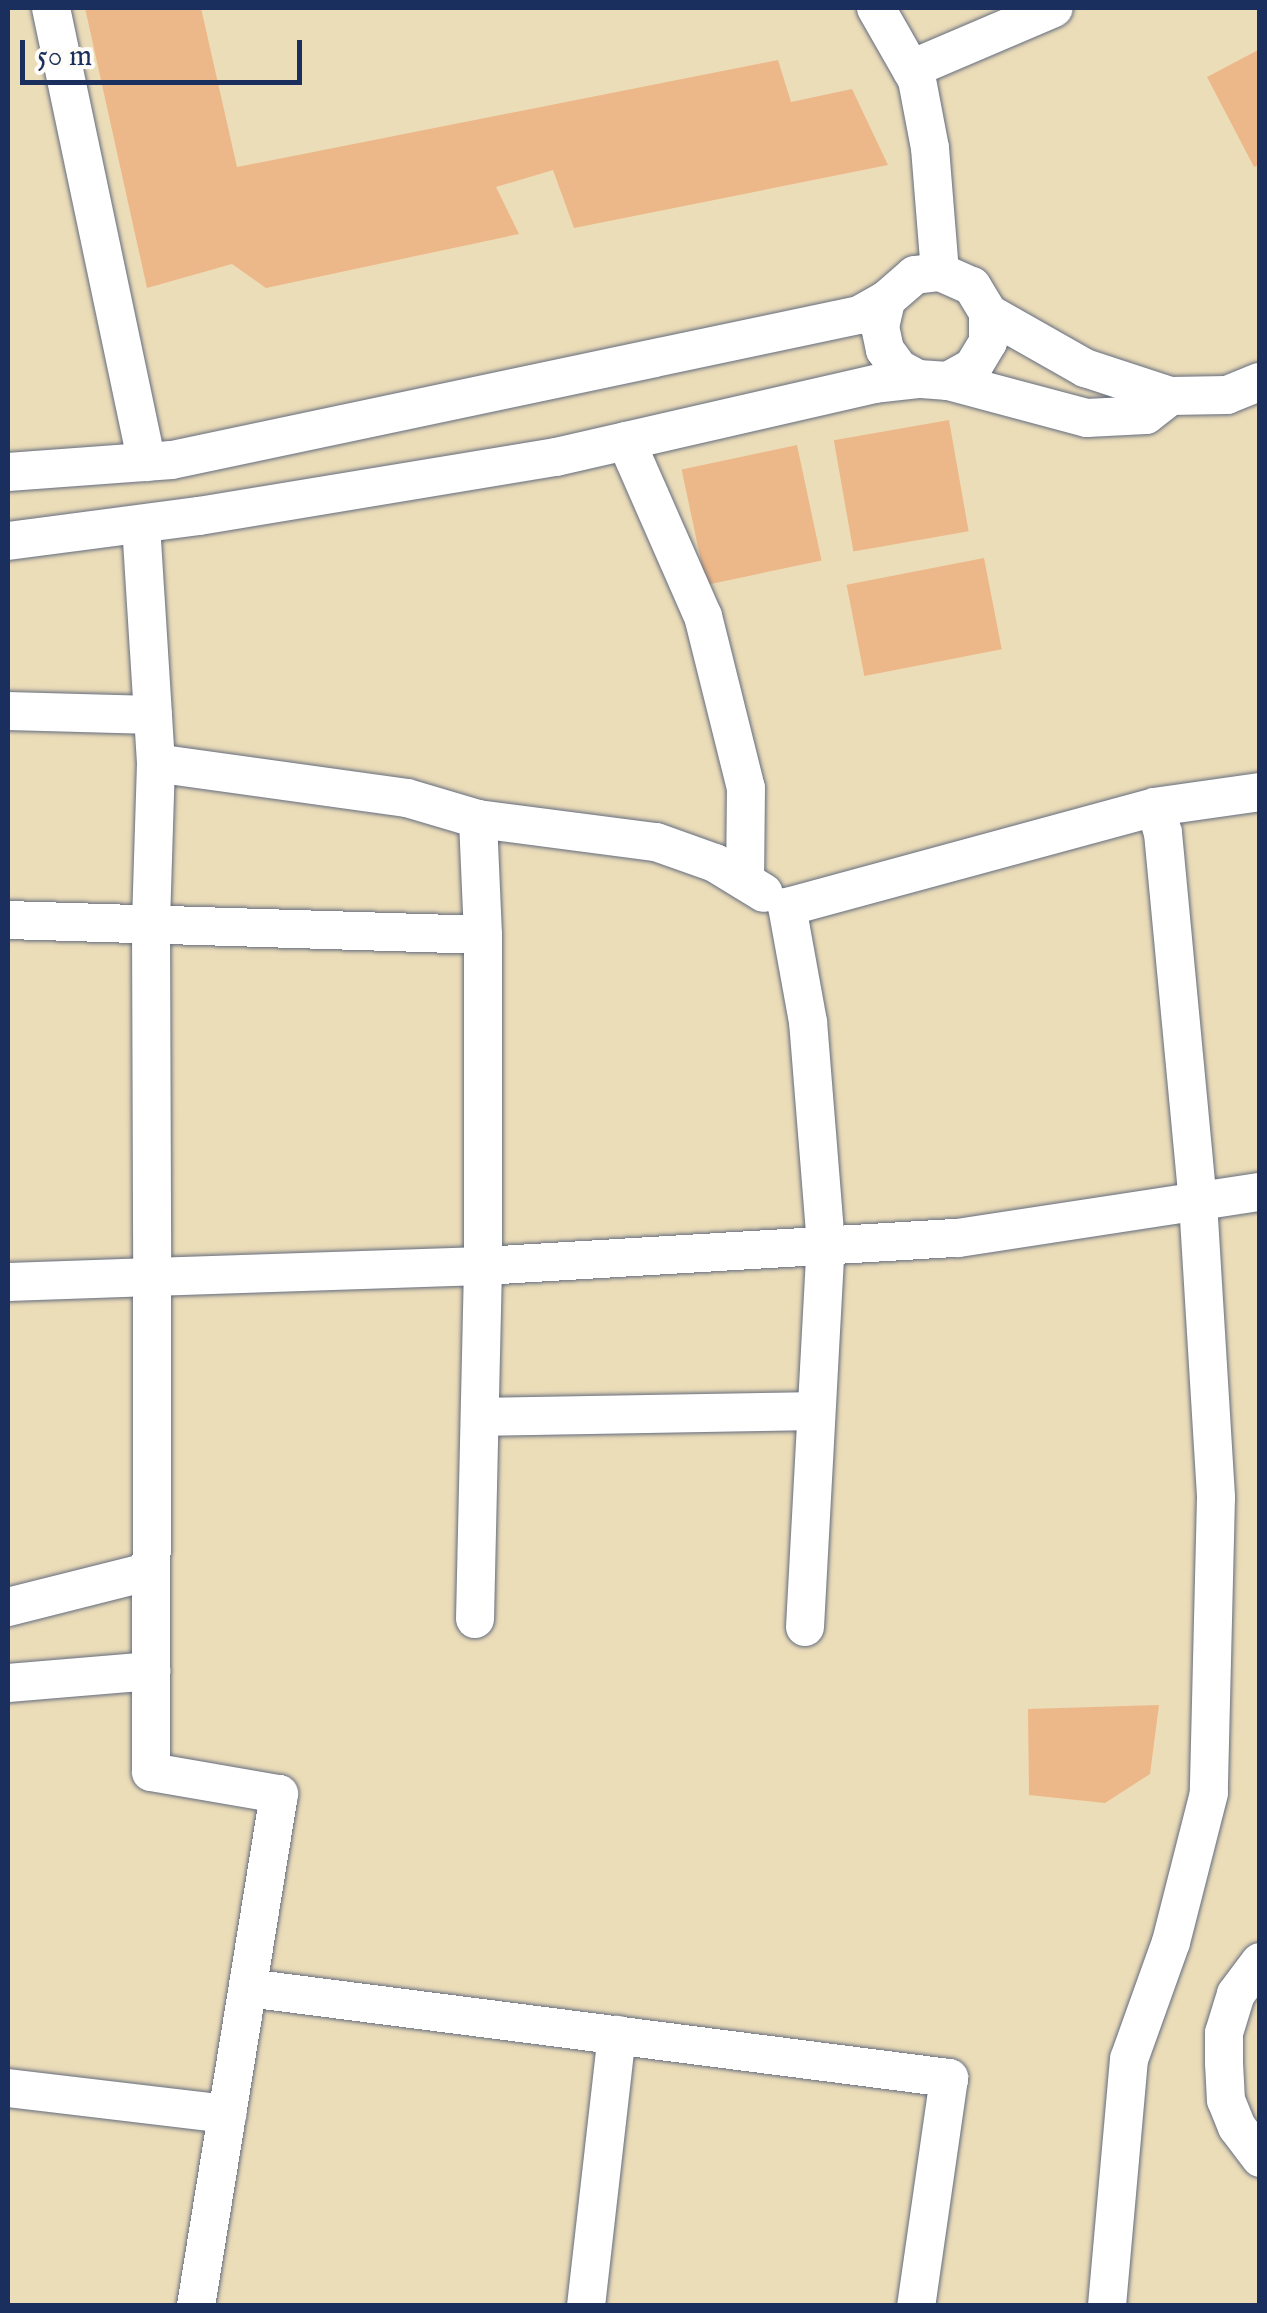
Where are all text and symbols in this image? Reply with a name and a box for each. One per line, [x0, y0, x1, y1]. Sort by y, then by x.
scale bar [25, 20, 308, 82]
text: 50 m [37, 38, 92, 76]

